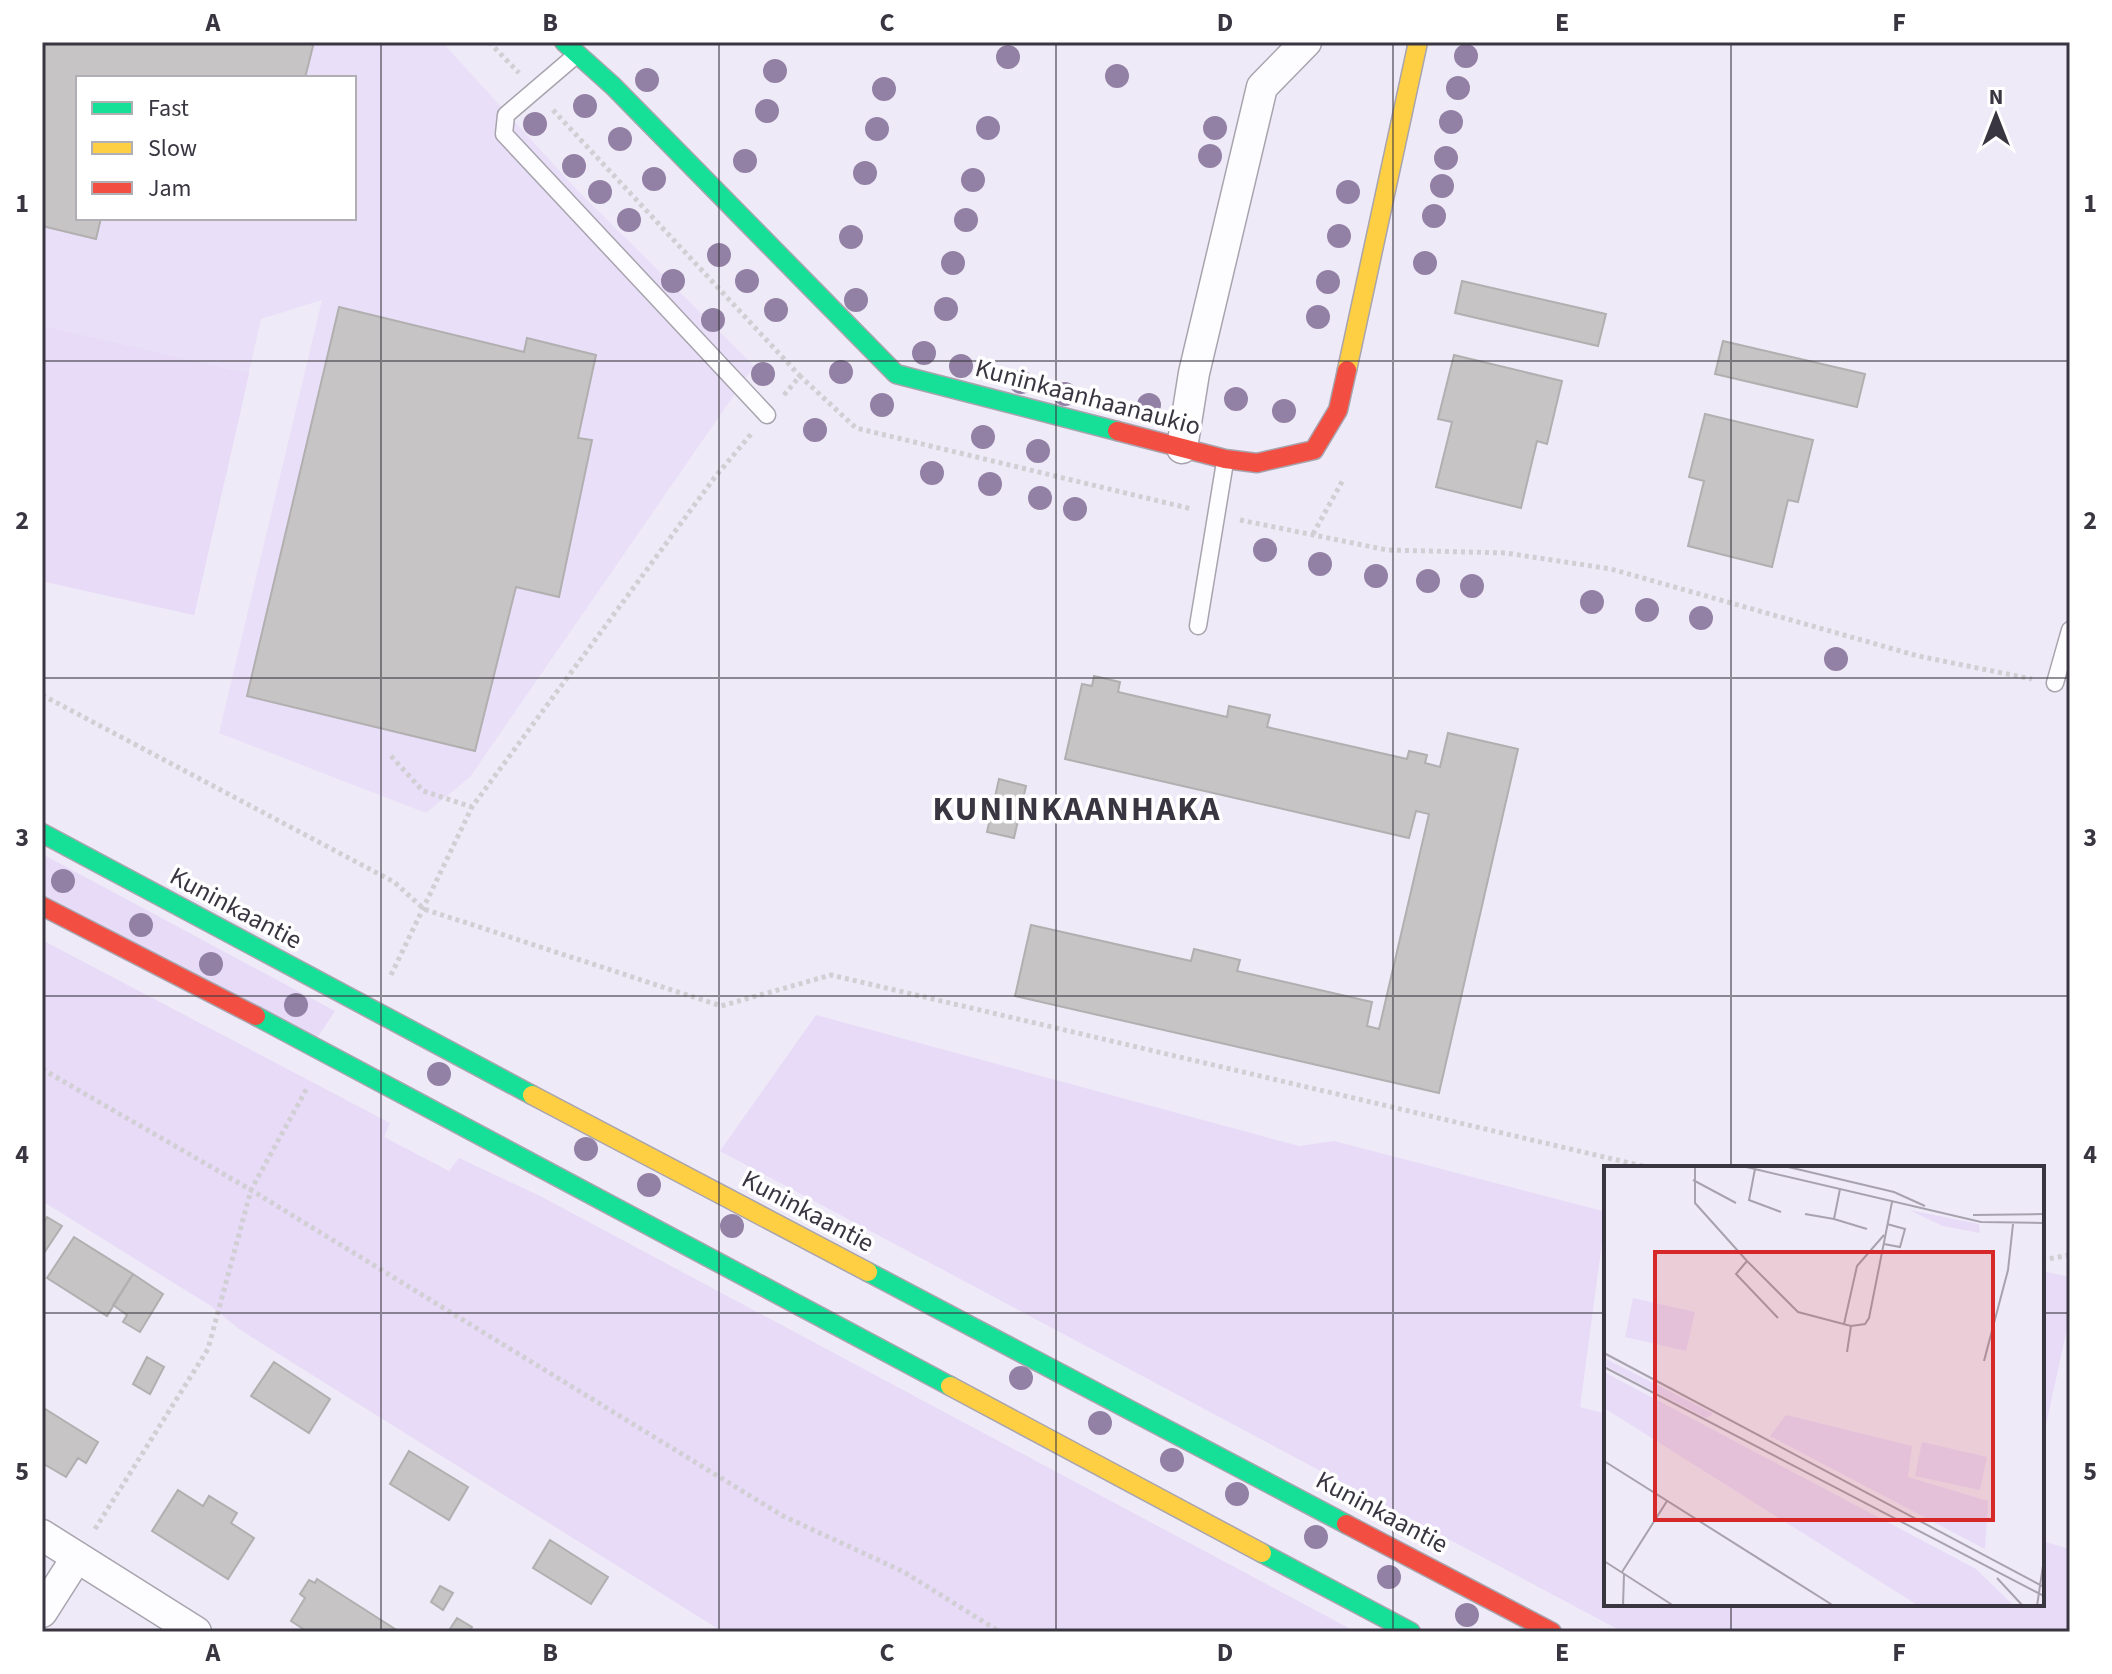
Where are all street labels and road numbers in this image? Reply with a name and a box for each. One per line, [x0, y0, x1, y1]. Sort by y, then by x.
street label: Kuninkaanhaanaukio [971, 349, 1205, 445]
street label: Kuninkaantie [163, 858, 309, 958]
street label: Kuninkaantie [735, 1161, 881, 1261]
street label: Kuninkaantie [1309, 1462, 1455, 1562]

